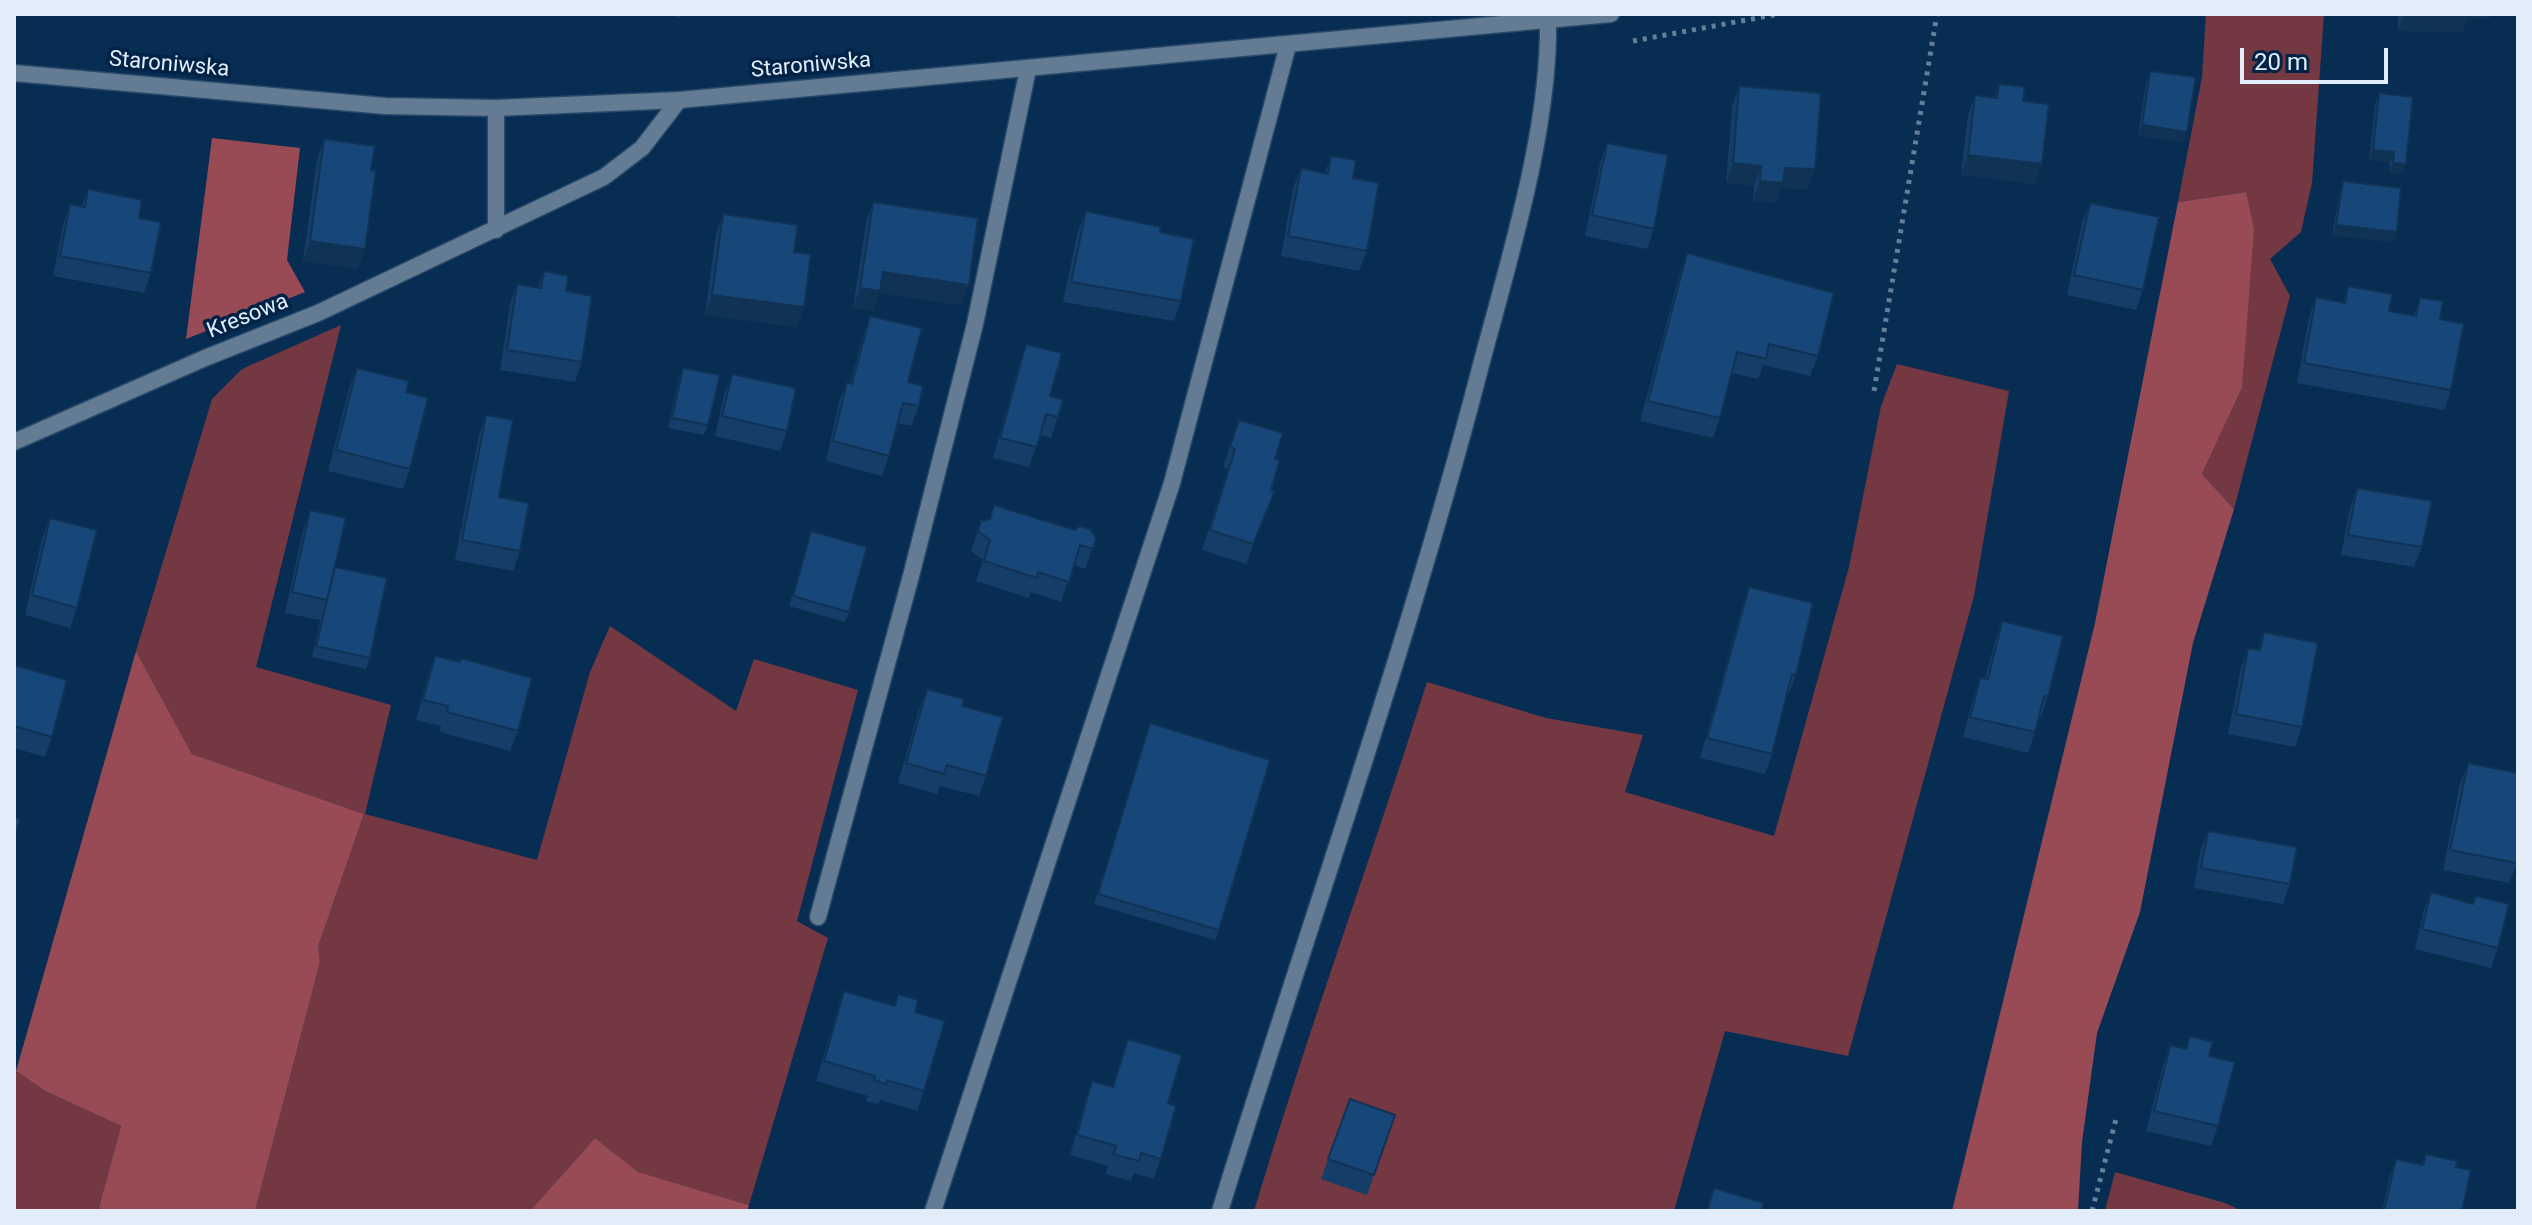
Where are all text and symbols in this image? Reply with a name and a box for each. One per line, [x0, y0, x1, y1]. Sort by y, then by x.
scale bar [2244, 32, 2392, 82]
street label: Staroniwska [108, 47, 230, 83]
street label: Staroniwska [750, 48, 872, 84]
text: 20 m [2254, 48, 2308, 76]
street label: Kresowa [204, 289, 292, 345]

